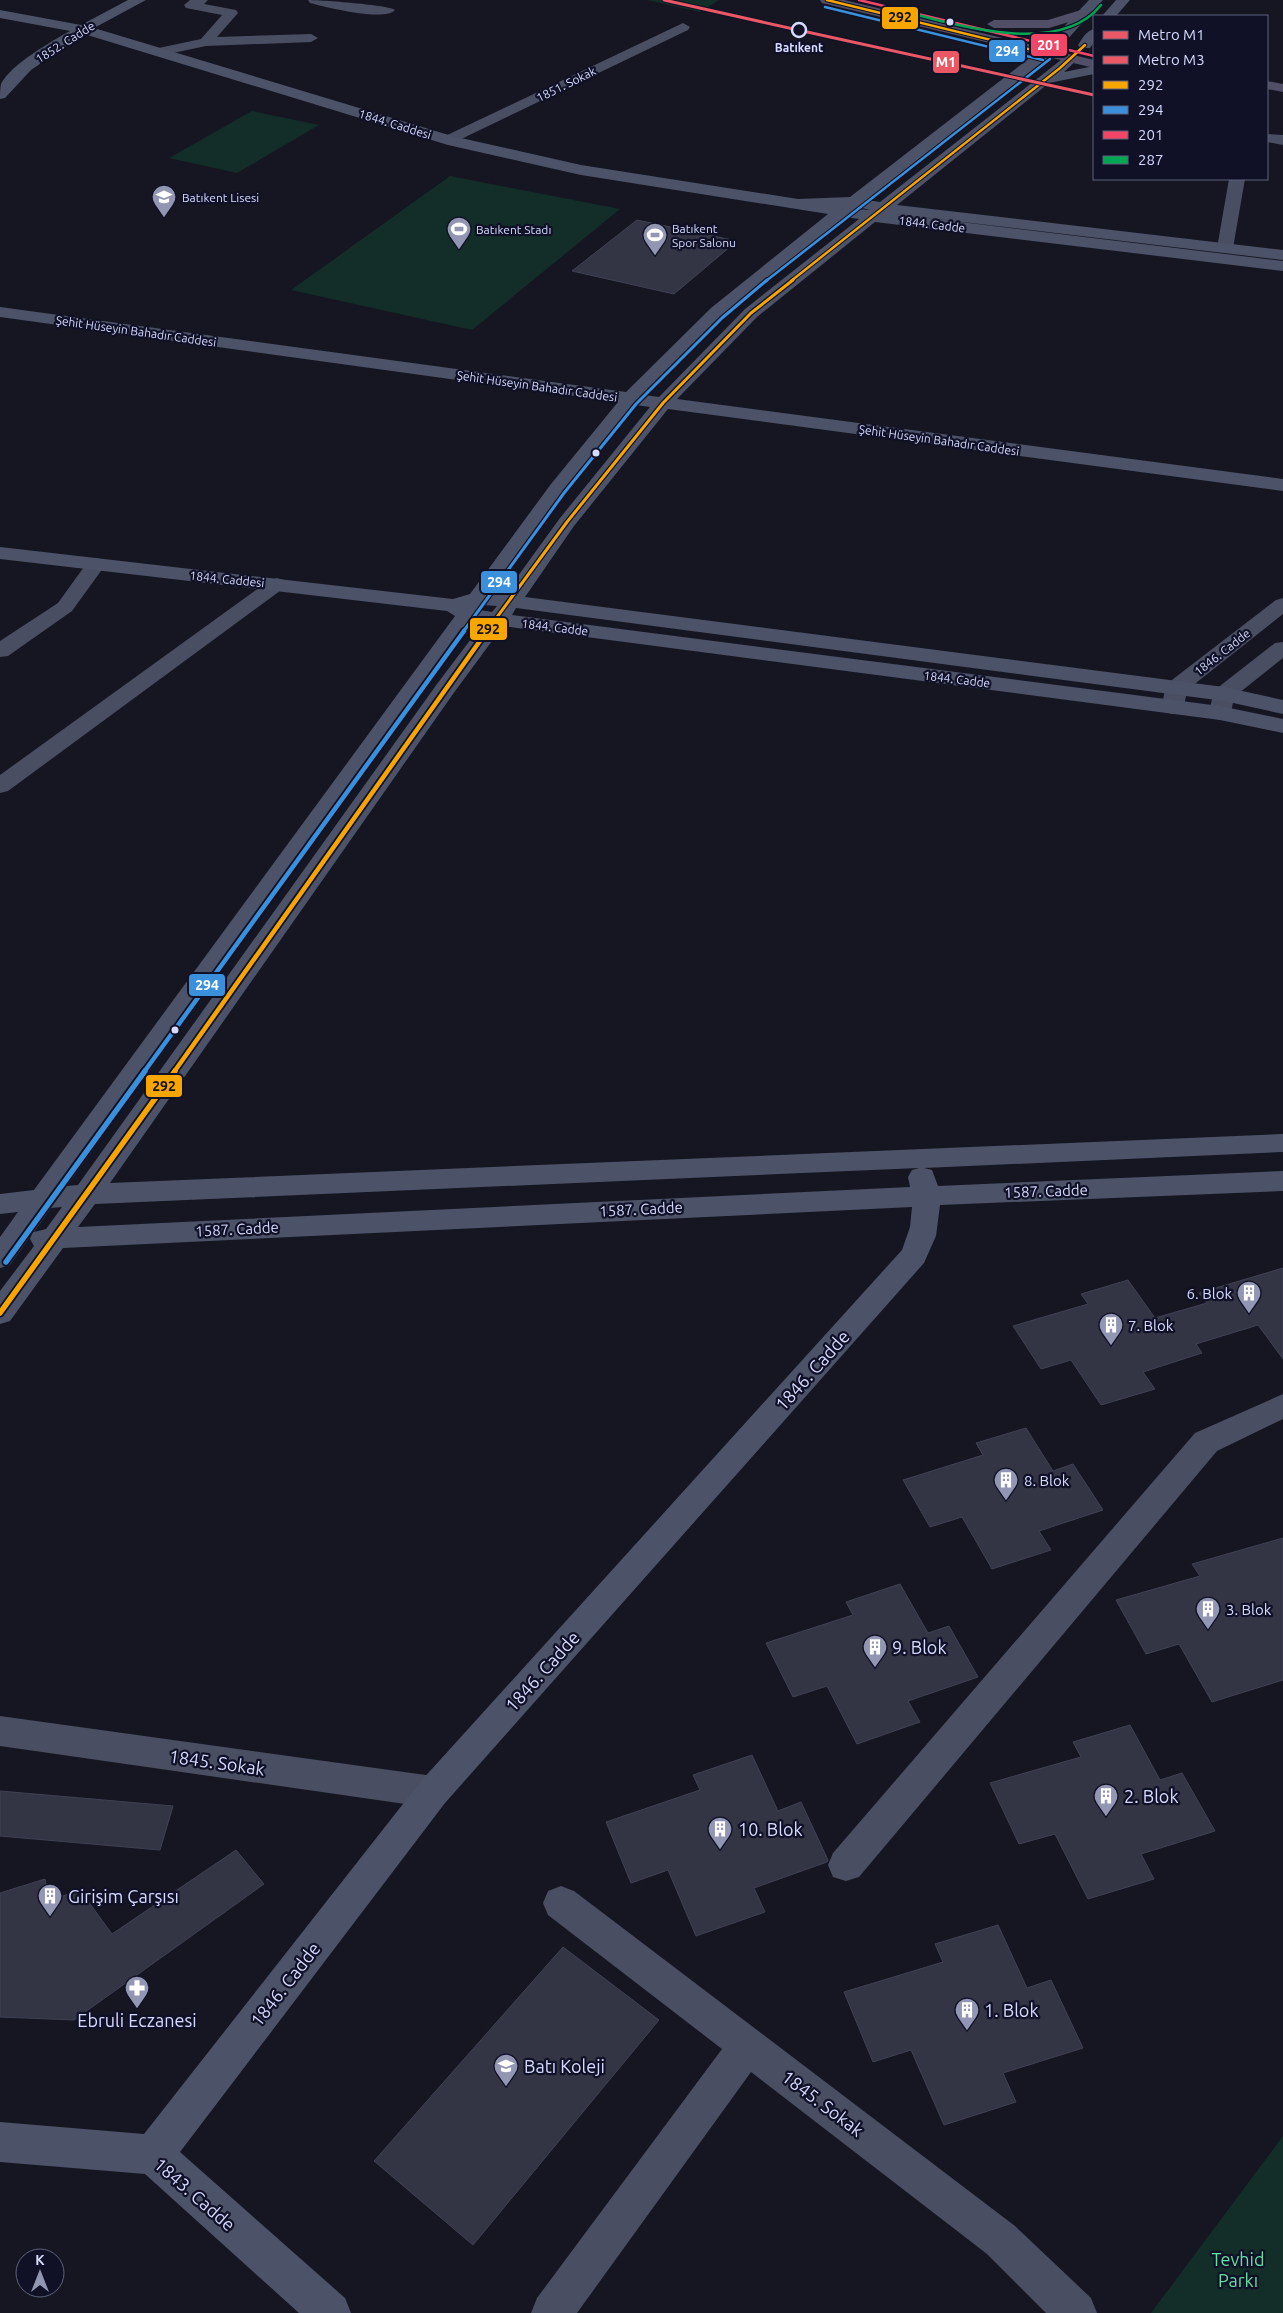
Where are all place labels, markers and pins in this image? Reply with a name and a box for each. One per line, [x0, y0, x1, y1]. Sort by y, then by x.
unlabelled marker [945, 17, 955, 27]
marker: Batıkent [791, 22, 807, 38]
place label: Batıkent [775, 41, 823, 54]
school or university icon: Batıkent Lisesi [151, 184, 177, 218]
place label: Batıkent Lisesi [182, 191, 259, 204]
sports icon: Batıkent Stadı [446, 216, 472, 250]
sports icon: Batıkent Spor Salonu [642, 222, 668, 256]
place label: Batıkent Spor Salonu [672, 222, 736, 249]
place label: Batıkent Stadı [476, 223, 551, 236]
unlabelled marker [591, 448, 601, 458]
unlabelled marker [170, 1025, 180, 1035]
building icon: 6. Blok [1236, 1280, 1262, 1314]
place label: 6. Blok [1187, 1285, 1232, 1302]
building icon: 7. Blok [1098, 1312, 1124, 1346]
place label: 7. Blok [1128, 1317, 1174, 1334]
building icon: 8. Blok [993, 1467, 1019, 1501]
place label: 8. Blok [1024, 1472, 1070, 1489]
building icon: 3. Blok [1195, 1596, 1221, 1630]
place label: 3. Blok [1226, 1601, 1272, 1618]
building icon: 9. Blok [862, 1634, 888, 1668]
place label: 9. Blok [892, 1637, 946, 1657]
building icon: 2. Blok [1093, 1783, 1119, 1817]
place label: 2. Blok [1124, 1786, 1178, 1806]
building icon: 10. Blok [707, 1816, 733, 1850]
place label: 10. Blok [738, 1819, 803, 1839]
building icon: Girişim Çarşısı [37, 1883, 63, 1917]
place label: Girişim Çarşısı [68, 1886, 179, 1906]
pharmacy icon: Ebruli Eczanesi [124, 1975, 150, 2009]
building icon: 1. Blok [954, 1997, 980, 2031]
place label: 1. Blok [984, 2000, 1038, 2020]
place label: Ebruli Eczanesi [77, 2010, 197, 2030]
school or university icon: Batı Koleji [493, 2053, 519, 2087]
place label: Batı Koleji [524, 2056, 605, 2076]

